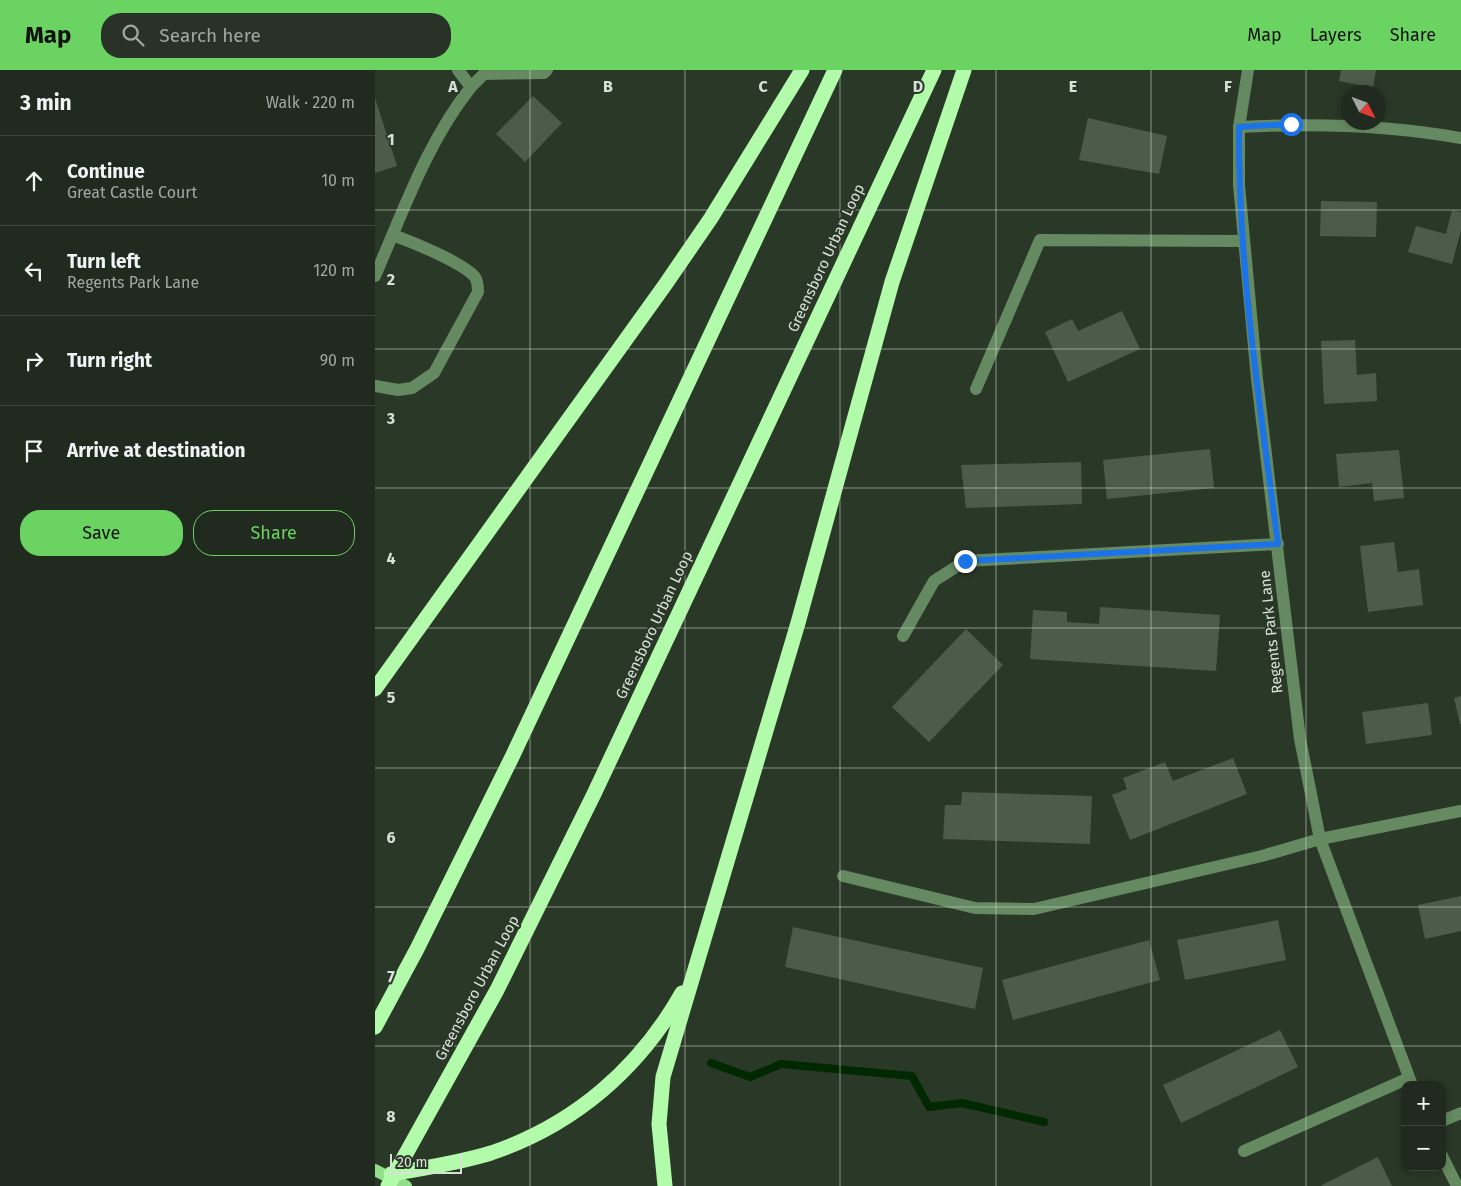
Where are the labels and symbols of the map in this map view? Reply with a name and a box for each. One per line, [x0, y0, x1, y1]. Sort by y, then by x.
text: A [447, 77, 458, 96]
text: B [603, 77, 613, 96]
text: C [758, 77, 768, 96]
text: D [913, 77, 923, 96]
text: E [1069, 77, 1077, 96]
text: F [1224, 77, 1232, 96]
north arrow [1341, 85, 1386, 130]
route start [1280, 113, 1303, 136]
text: 1 [387, 130, 395, 149]
street label: Greensboro Urban Loop [784, 181, 868, 335]
text: 2 [387, 270, 395, 289]
text: 3 [386, 409, 395, 428]
street label: Greensboro Urban Loop [612, 548, 696, 702]
text: 4 [386, 549, 396, 568]
route end [954, 550, 977, 573]
street label: Regents Park Lane [1256, 569, 1286, 695]
text: 5 [387, 688, 396, 707]
text: 6 [386, 828, 396, 847]
street label: Greensboro Urban Loop [431, 912, 523, 1064]
text: 7 [387, 967, 395, 986]
text: 8 [386, 1107, 396, 1126]
scale bar [390, 1151, 463, 1174]

